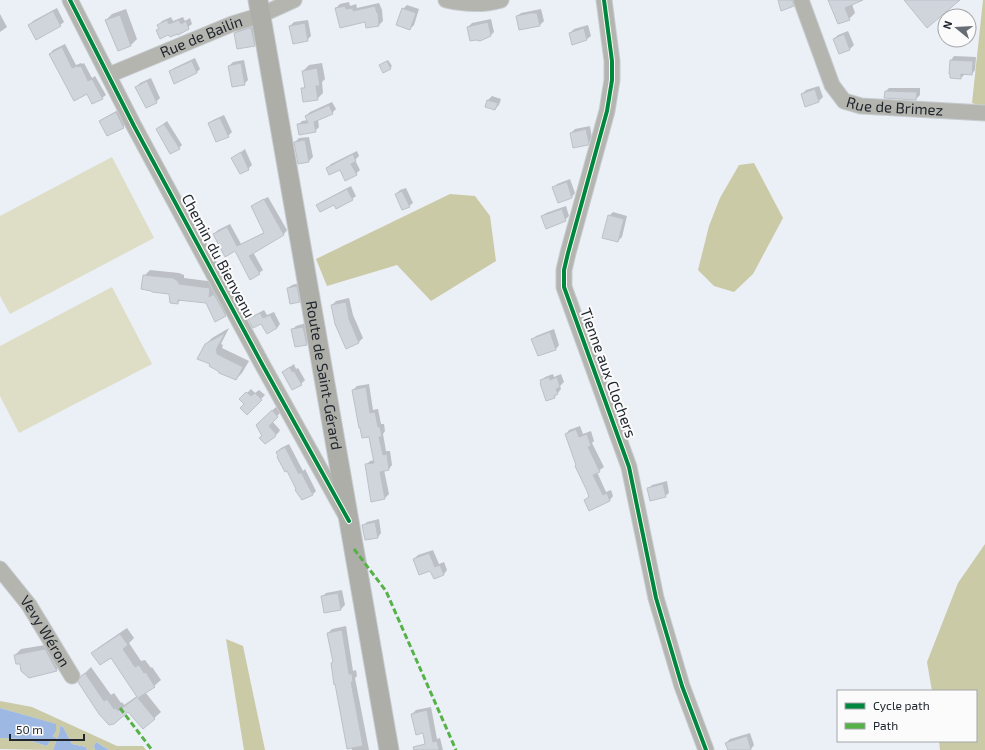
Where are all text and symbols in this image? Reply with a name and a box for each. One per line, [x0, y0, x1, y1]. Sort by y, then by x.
north arrow [937, 8, 977, 48]
street label: Rue de Bailin [157, 11, 244, 61]
text: N [940, 19, 954, 31]
street label: Rue de Brimez [845, 92, 944, 119]
street label: Chemin du Bienvenu [179, 191, 259, 321]
street label: Route de Saint-Gérard [303, 299, 346, 451]
street label: Tienne aux Clochers [577, 305, 641, 440]
street label: Vevy Wéron [17, 591, 74, 670]
legend [837, 690, 977, 742]
text: Cycle path [873, 698, 930, 712]
scale bar [10, 716, 84, 742]
text: Path [873, 718, 898, 732]
text: 50 m [16, 722, 43, 736]

